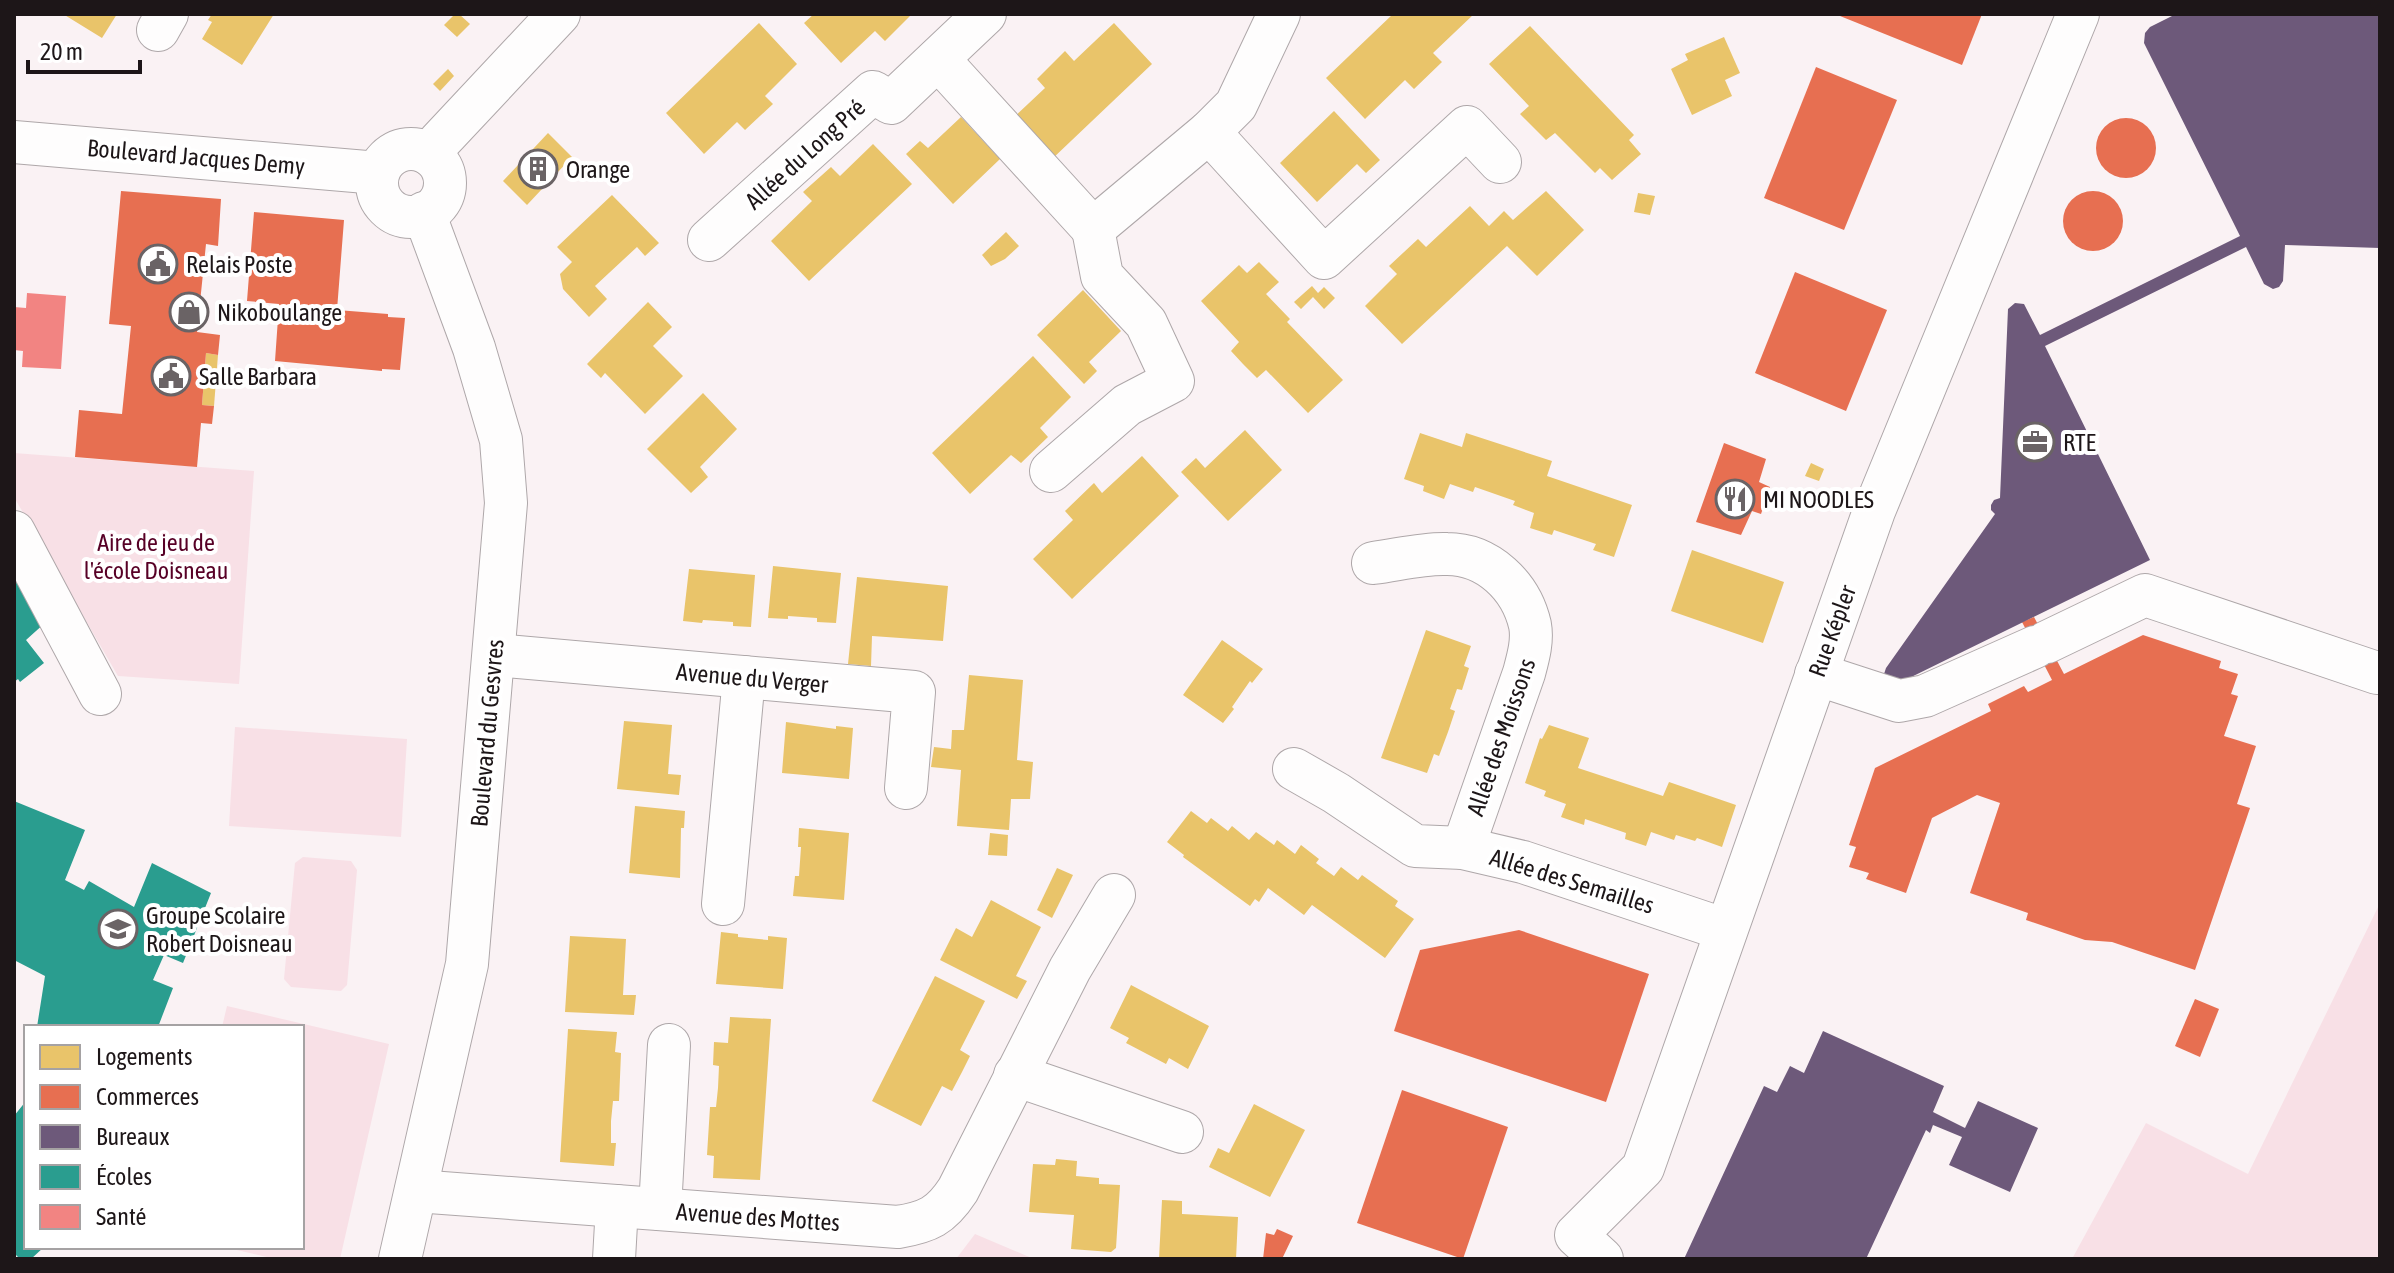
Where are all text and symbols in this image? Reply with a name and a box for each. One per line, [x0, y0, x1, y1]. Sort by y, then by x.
scale bar [28, 24, 140, 74]
text: 20 m [40, 38, 83, 65]
street label: Allée du Long Pré [740, 93, 870, 215]
street label: Boulevard Jacques Demy [86, 134, 306, 180]
building icon: Orange [517, 148, 559, 190]
place label: Orange [566, 156, 630, 183]
public building icon: Relais Poste [137, 243, 179, 285]
place label: Relais Poste [186, 251, 293, 278]
shop icon: Nikoboulange [168, 291, 210, 333]
place label: Nikoboulange [217, 299, 342, 326]
public building icon: Salle Barbara [150, 355, 192, 397]
place label: Salle Barbara [199, 363, 317, 390]
office icon: RTE [2014, 421, 2056, 463]
place label: RTE [2063, 429, 2096, 456]
restaurant icon: MI NOODLES [1714, 478, 1756, 520]
place label: MI NOODLES [1763, 486, 1874, 513]
park label: Aire de jeu de l'école Doisneau [84, 529, 228, 584]
street label: Rue Képler [1803, 581, 1861, 680]
street label: Boulevard du Gesvres [465, 638, 509, 828]
street label: Allée des Moissons [1461, 655, 1541, 819]
street label: Avenue du Verger [675, 658, 830, 698]
street label: Allée des Semailles [1487, 843, 1657, 919]
place label: Groupe Scolaire Robert Doisneau [146, 902, 293, 957]
school or university icon: Groupe Scolaire Robert Doisneau [97, 908, 139, 950]
legend [24, 1025, 304, 1249]
text: Logements [96, 1043, 193, 1070]
text: Commerces [96, 1083, 199, 1110]
text: Bureaux [96, 1123, 170, 1150]
text: Écoles [96, 1163, 152, 1190]
street label: Avenue des Mottes [675, 1198, 841, 1236]
text: Santé [96, 1203, 146, 1230]

